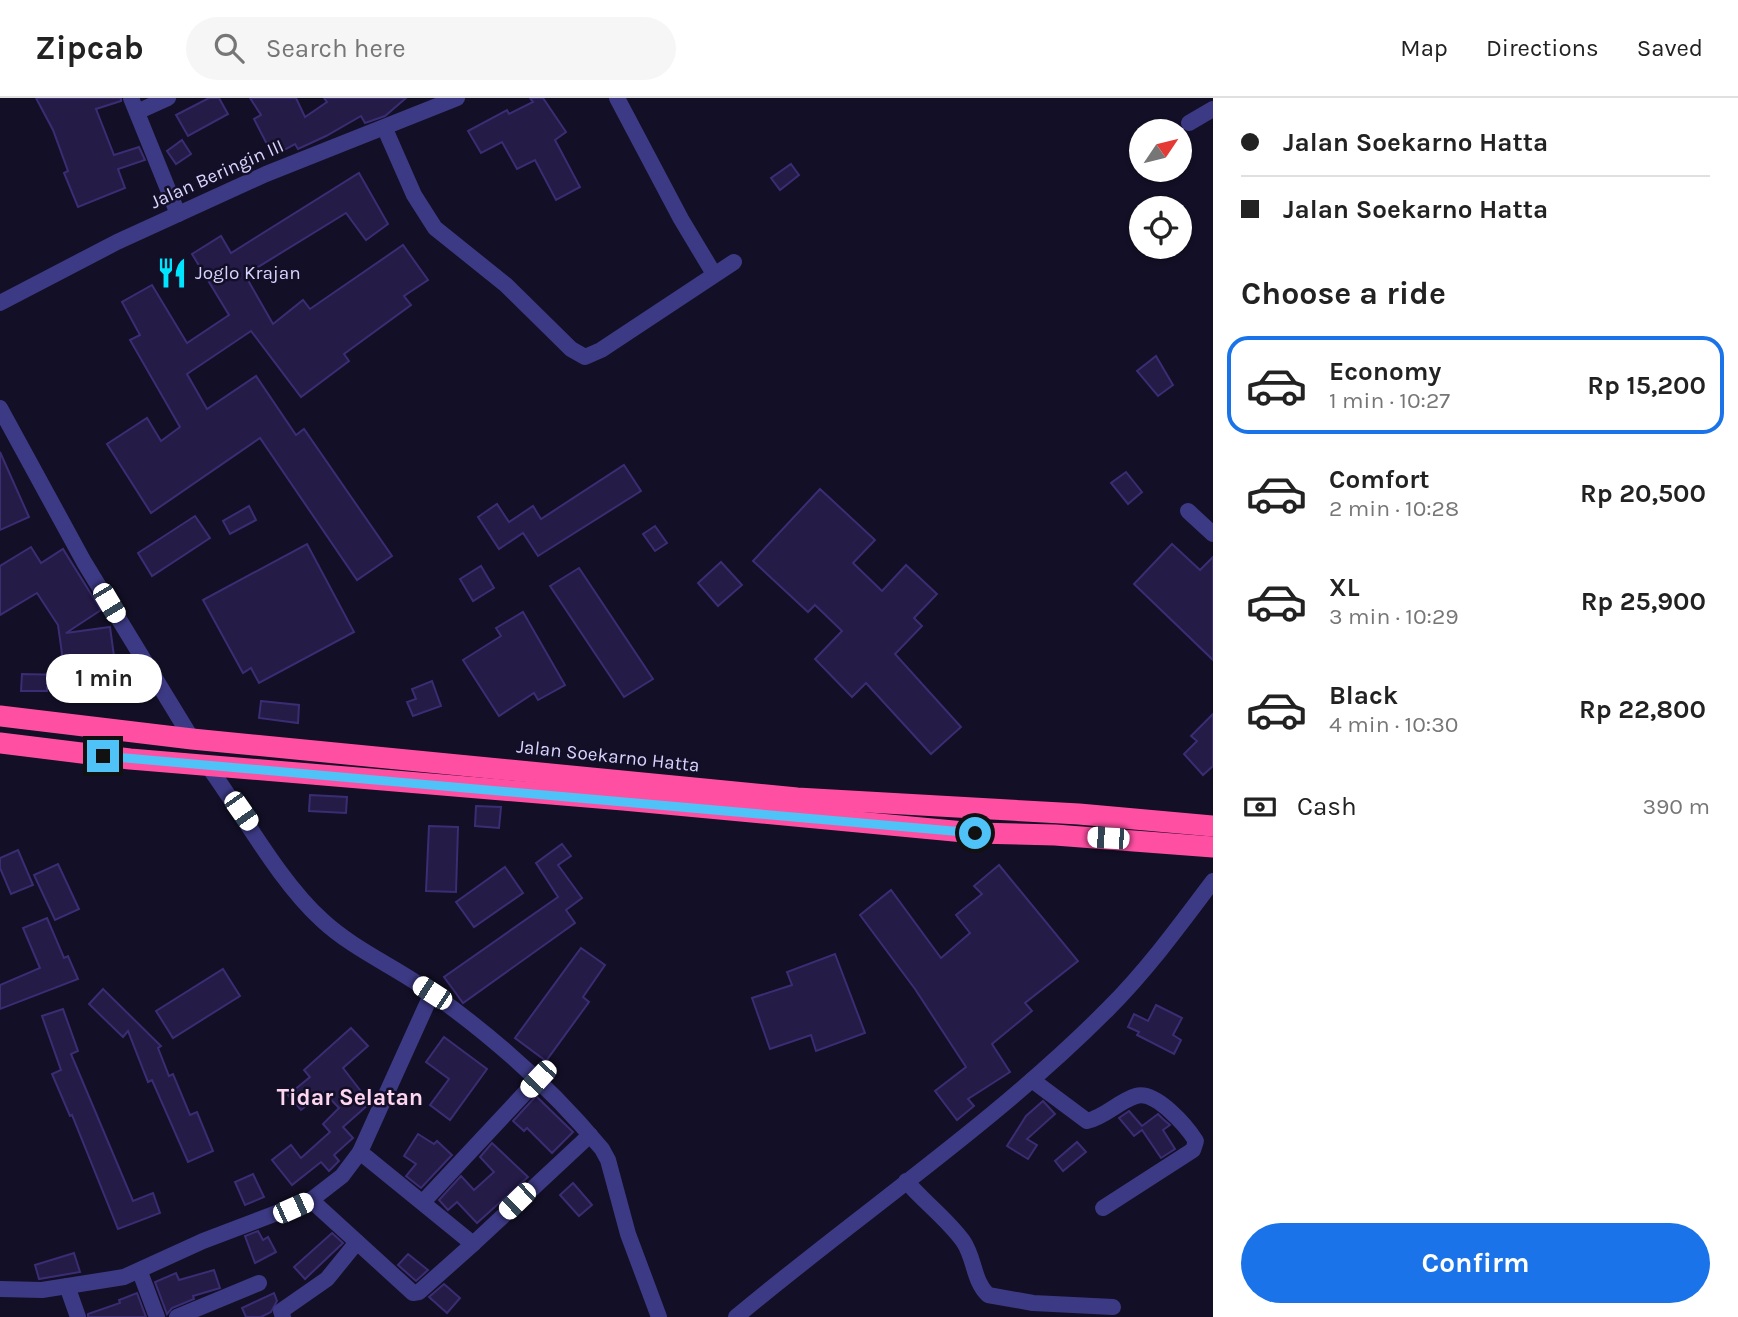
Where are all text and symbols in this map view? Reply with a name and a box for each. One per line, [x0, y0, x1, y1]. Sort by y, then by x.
search box [186, 17, 676, 80]
text: Zipcab [35, 29, 144, 67]
icon: search [210, 29, 248, 67]
text: Search here [266, 33, 406, 64]
text: Map [1400, 34, 1448, 62]
text: Directions [1486, 34, 1599, 62]
text: Saved [1637, 34, 1703, 62]
north arrow [1129, 119, 1192, 182]
map controls [1129, 119, 1192, 259]
text: Jalan Soekarno Hatta [1283, 127, 1548, 158]
street label: Jalan Beringin III [147, 135, 287, 213]
text: Jalan Soekarno Hatta [1283, 194, 1548, 225]
button: locate [1129, 196, 1192, 259]
restaurant icon: Joglo Krajan [155, 256, 189, 290]
place label: Joglo Krajan [195, 262, 301, 284]
text: Choose a ride [1241, 275, 1446, 312]
icon: car [1245, 354, 1308, 417]
text: Economy [1329, 356, 1441, 387]
text: Rp 15,200 [1587, 370, 1706, 401]
text: 1 min · 10:27 [1329, 387, 1450, 414]
icon: car [1245, 462, 1308, 525]
text: Comfort [1329, 464, 1430, 495]
text: Rp 20,500 [1580, 478, 1706, 509]
text: 2 min · 10:28 [1329, 495, 1459, 522]
icon: car [1245, 570, 1308, 633]
text: XL [1329, 572, 1360, 603]
car [90, 580, 129, 626]
text: Rp 25,900 [1581, 586, 1706, 617]
text: 3 min · 10:29 [1329, 603, 1459, 630]
callout: 1 min [45, 654, 161, 704]
text: 1 min [75, 665, 133, 692]
icon: car [1245, 678, 1308, 741]
text: Black [1329, 680, 1398, 711]
text: Rp 22,800 [1579, 694, 1706, 725]
text: 4 min · 10:30 [1329, 711, 1458, 738]
street label: Jalan Soekarno Hatta [515, 735, 701, 777]
route end [87, 740, 119, 772]
car [221, 788, 262, 834]
icon: cash [1241, 788, 1279, 826]
text: Cash [1297, 791, 1357, 822]
text: 390 m [1642, 793, 1710, 820]
route start [959, 817, 991, 849]
car [1087, 826, 1130, 850]
car [409, 973, 456, 1013]
car [516, 1056, 561, 1102]
district label: Tidar Selatan [277, 1084, 423, 1111]
car [495, 1179, 540, 1223]
car [270, 1190, 317, 1226]
button: Confirm [1241, 1223, 1710, 1303]

